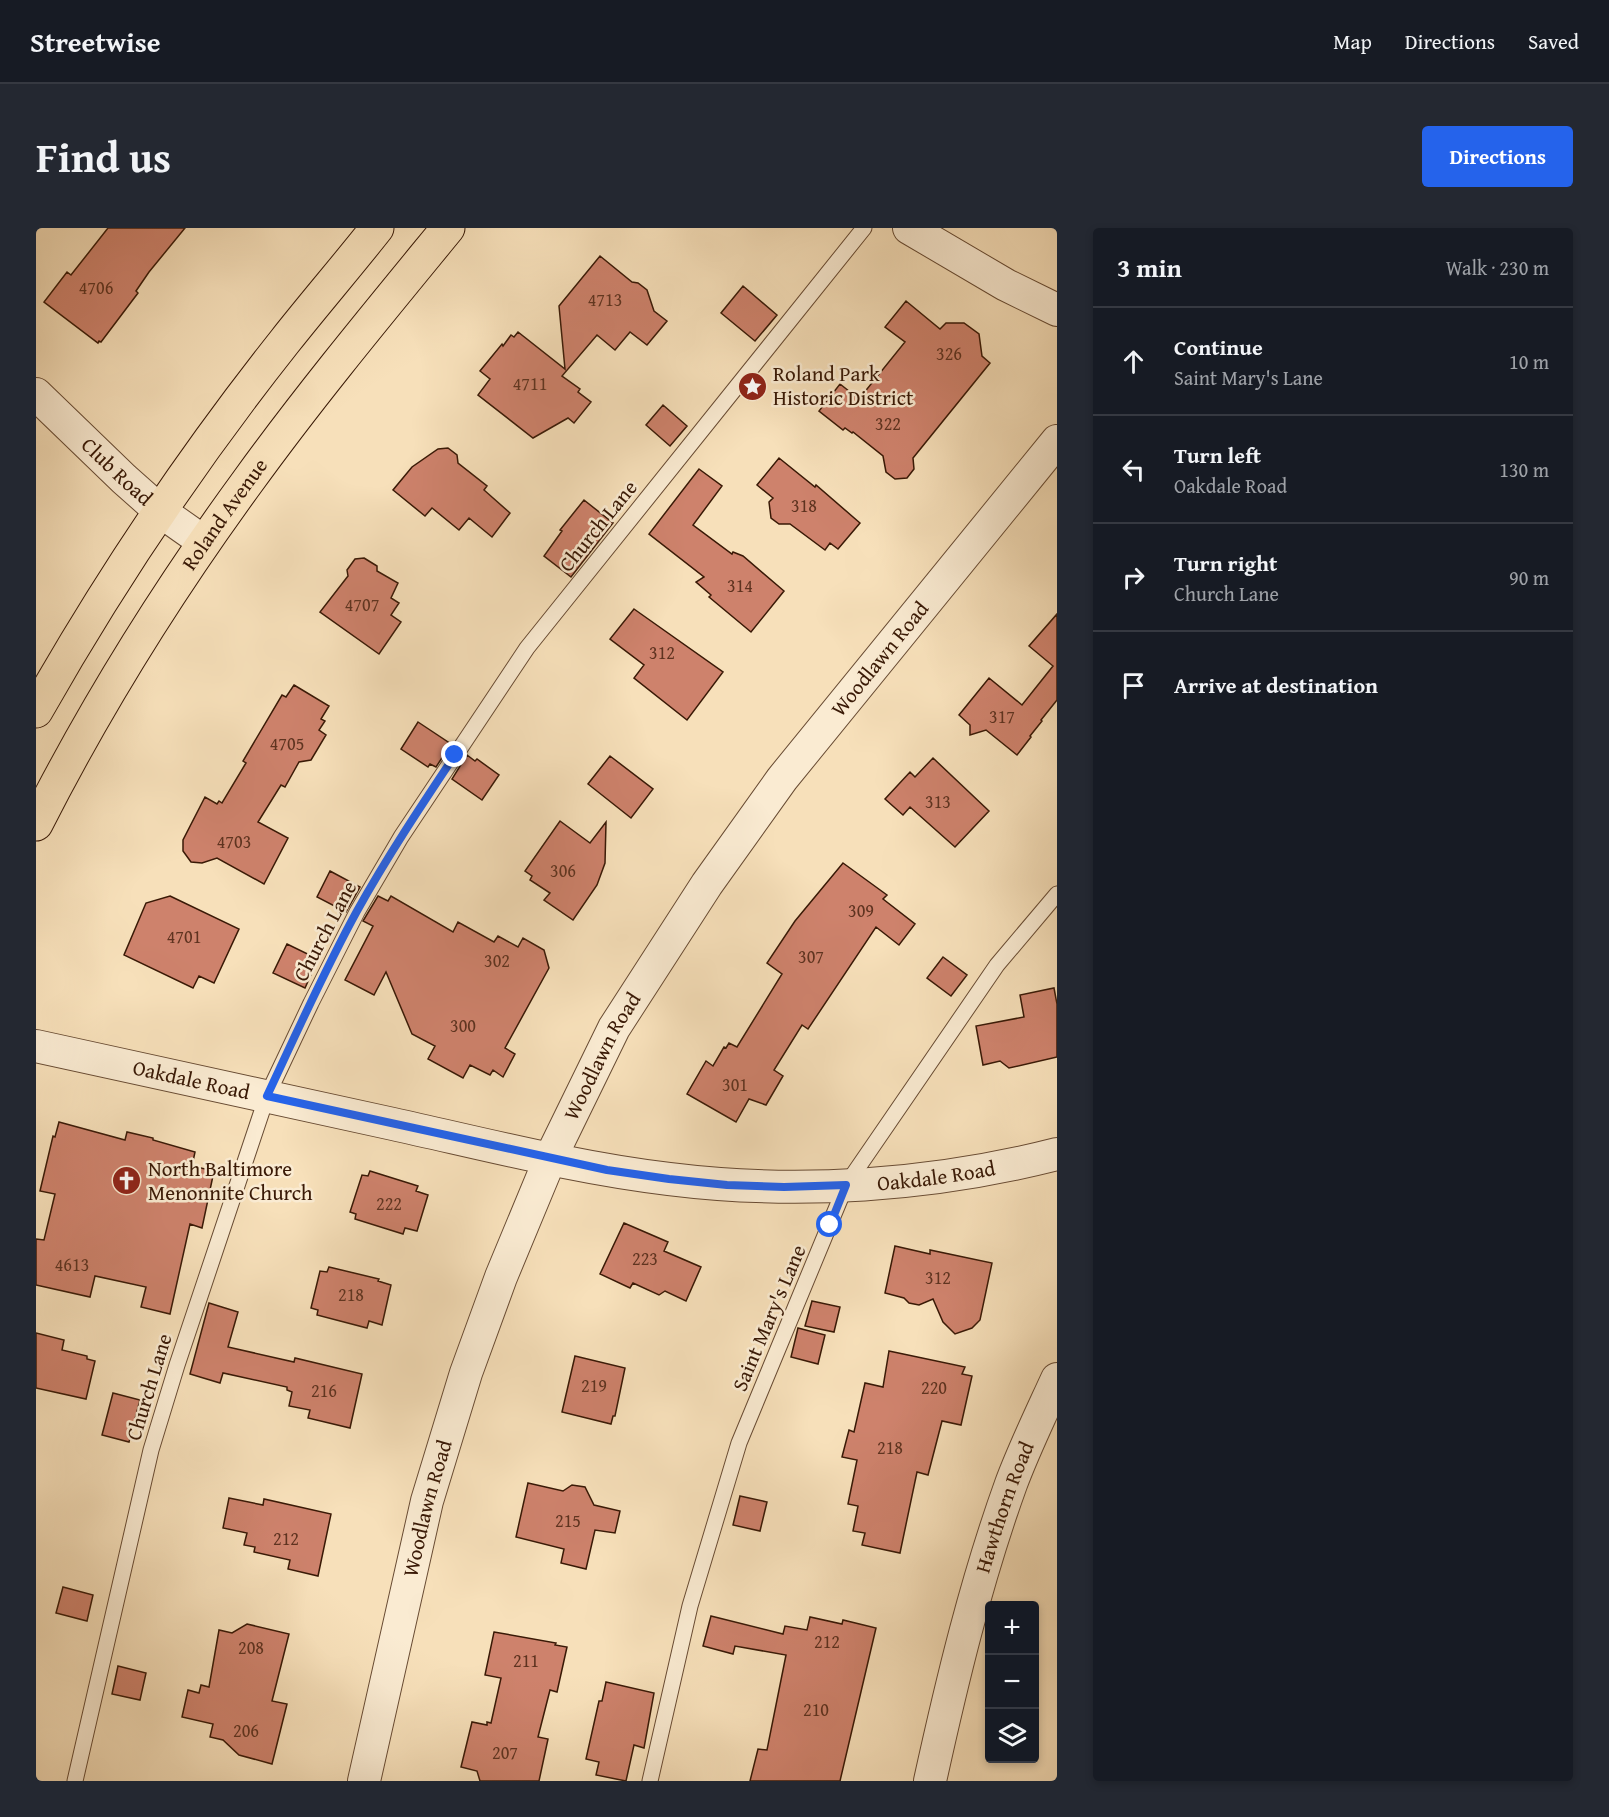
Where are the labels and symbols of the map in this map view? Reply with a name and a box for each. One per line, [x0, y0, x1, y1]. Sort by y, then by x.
house number: 4706 [79, 274, 113, 301]
house number: 4713 [588, 286, 622, 313]
house number: 326 [936, 340, 962, 367]
place label: Roland Park Historic District [773, 358, 914, 413]
house number: 4711 [513, 370, 547, 397]
place icon: Roland Park Historic District [736, 370, 768, 402]
house number: 322 [875, 410, 901, 437]
street label: Club Road [74, 430, 160, 513]
street label: Roland Avenue [174, 451, 275, 576]
street label: Church Lane [551, 473, 644, 578]
house number: 318 [791, 492, 817, 519]
house number: 314 [727, 572, 753, 599]
house number: 4707 [345, 591, 379, 618]
street label: Woodlawn Road [823, 594, 936, 723]
house number: 312 [649, 639, 675, 666]
house number: 317 [989, 703, 1015, 730]
house number: 4705 [270, 730, 304, 757]
route end [441, 741, 467, 767]
house number: 313 [925, 788, 951, 815]
house number: 4703 [217, 828, 251, 855]
house number: 306 [550, 857, 576, 884]
street label: Church Lane [285, 875, 364, 987]
house number: 309 [848, 897, 874, 924]
house number: 4701 [167, 923, 201, 950]
house number: 307 [798, 943, 824, 970]
house number: 302 [484, 947, 510, 974]
street label: Woodlawn Road [555, 985, 649, 1125]
house number: 300 [450, 1012, 476, 1039]
street label: Oakdale Road [130, 1052, 254, 1107]
house number: 301 [722, 1071, 748, 1098]
street label: Oakdale Road [876, 1152, 999, 1199]
place label: North Baltimore Menonnite Church [148, 1153, 313, 1208]
church icon: North Baltimore Menonnite Church [111, 1165, 143, 1197]
house number: 222 [376, 1190, 402, 1217]
route start [816, 1211, 842, 1237]
street label: Saint Mary's Lane [724, 1240, 813, 1396]
house number: 223 [632, 1245, 658, 1272]
house number: 4613 [55, 1251, 89, 1278]
house number: 312 [925, 1264, 951, 1291]
house number: 218 [338, 1281, 364, 1308]
street label: Church Lane [118, 1330, 179, 1444]
house number: 219 [581, 1372, 607, 1399]
house number: 220 [921, 1374, 947, 1401]
house number: 216 [311, 1377, 337, 1404]
house number: 218 [877, 1434, 903, 1461]
street label: Woodlawn Road [394, 1435, 460, 1580]
street label: Hawthorn Road [967, 1436, 1042, 1577]
house number: 215 [555, 1507, 581, 1534]
house number: 212 [273, 1525, 299, 1552]
house number: 212 [814, 1628, 840, 1655]
house number: 208 [238, 1634, 264, 1661]
house number: 211 [513, 1647, 539, 1674]
house number: 210 [803, 1696, 829, 1723]
house number: 206 [233, 1717, 259, 1744]
house number: 207 [492, 1739, 518, 1766]

